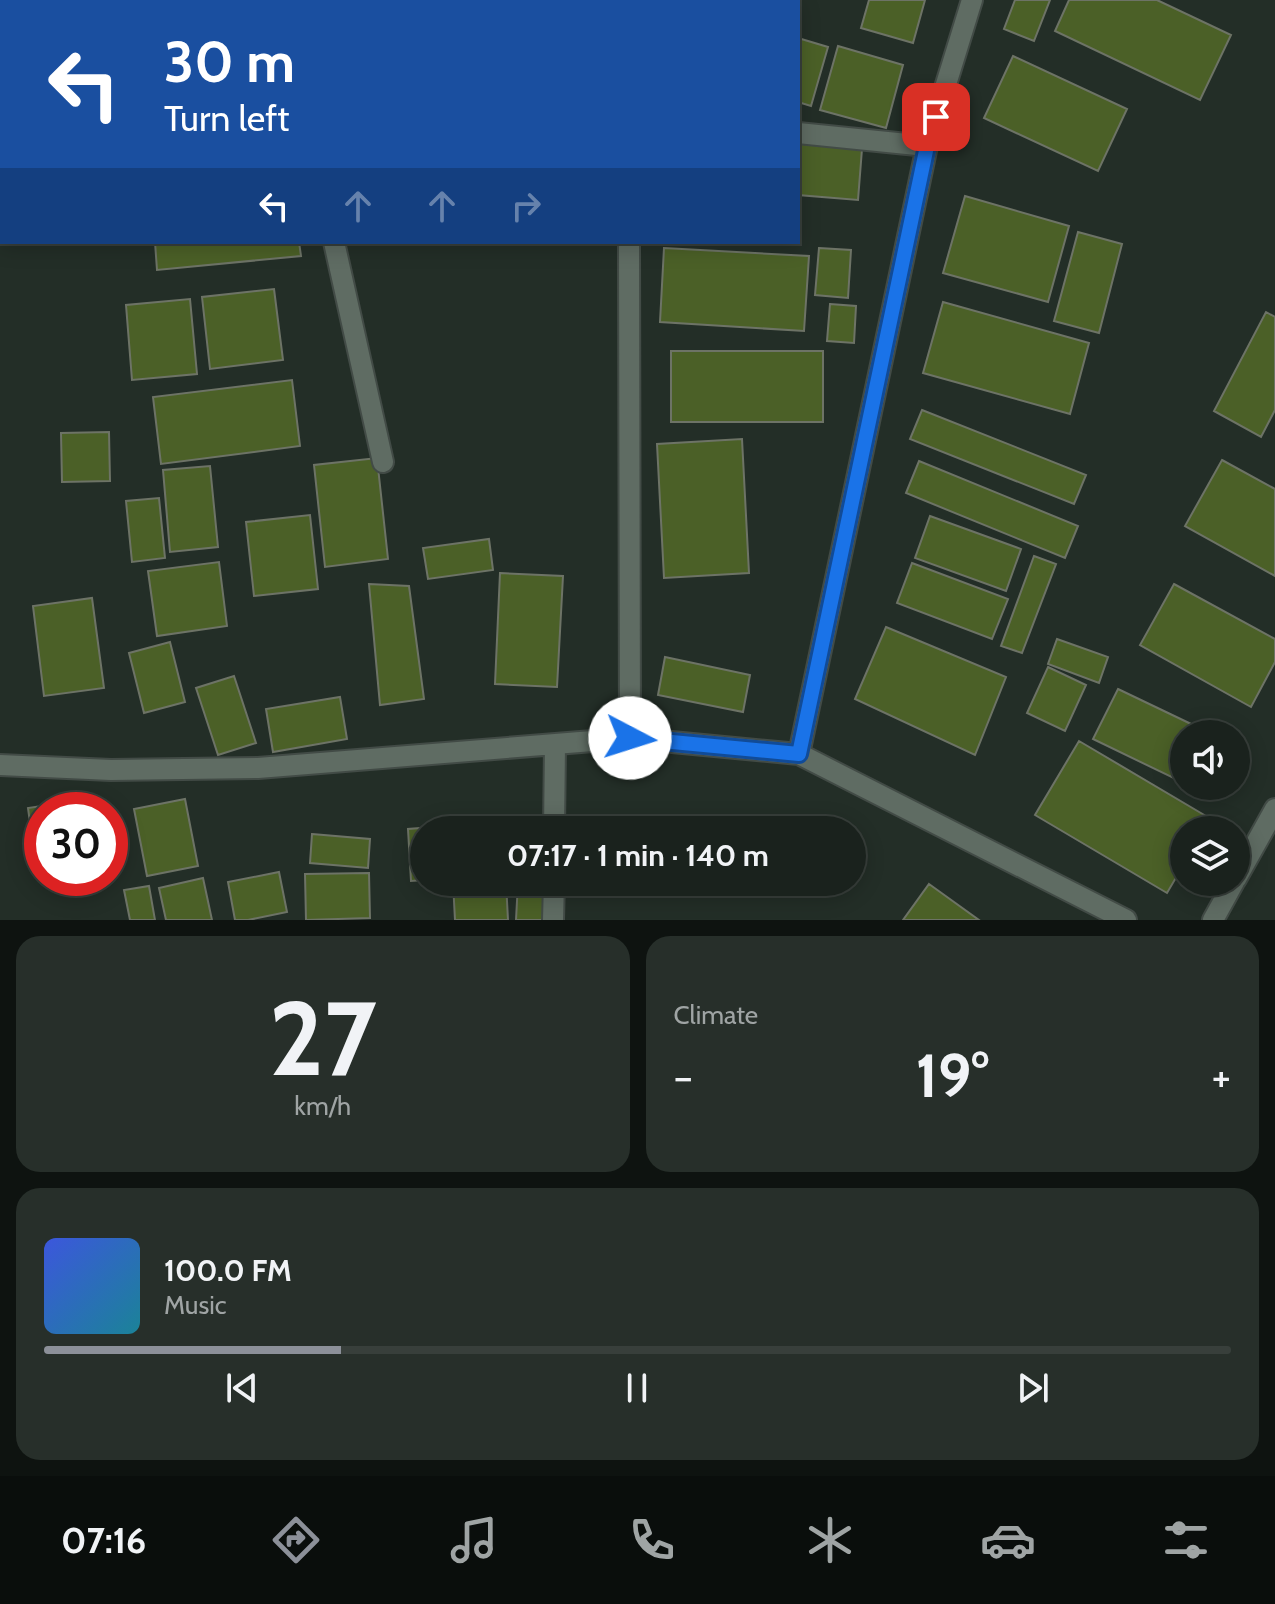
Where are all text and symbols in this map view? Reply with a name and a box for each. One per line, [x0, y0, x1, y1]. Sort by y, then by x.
text: 30 m [164, 28, 295, 96]
icon: left [32, 32, 136, 136]
pin [902, 83, 970, 151]
icon: arrive [914, 95, 958, 139]
text: Turn left [164, 96, 289, 140]
icon: left [252, 184, 296, 228]
icon: ahead [336, 184, 380, 228]
icon: ahead [420, 184, 464, 228]
icon: right [504, 184, 548, 228]
position arrow [588, 696, 672, 780]
map controls [1170, 720, 1250, 896]
button: sound [1170, 720, 1250, 800]
speed limit sign: 30 [24, 792, 128, 896]
button: layers [1170, 816, 1250, 896]
text: 07:17 · 1 min · 140 m [507, 837, 769, 874]
text: 27 [269, 975, 377, 1101]
text: Climate [674, 999, 758, 1031]
text: 19° [916, 1039, 989, 1112]
text: − [674, 1050, 693, 1103]
text: + [1212, 1050, 1231, 1103]
text: km/h [294, 1090, 351, 1122]
text: 100.0 FM [164, 1252, 292, 1289]
text: Music [164, 1289, 227, 1321]
icon: previous [220, 1366, 264, 1410]
icon: pause [615, 1366, 659, 1410]
icon: next [1011, 1366, 1055, 1410]
icon: directions [268, 1512, 324, 1568]
icon: music [446, 1512, 502, 1568]
icon: phone [624, 1512, 680, 1568]
icon: climate [802, 1512, 858, 1568]
icon: car [980, 1512, 1036, 1568]
icon: filters [1158, 1512, 1214, 1568]
text: 07:16 [61, 1518, 146, 1562]

